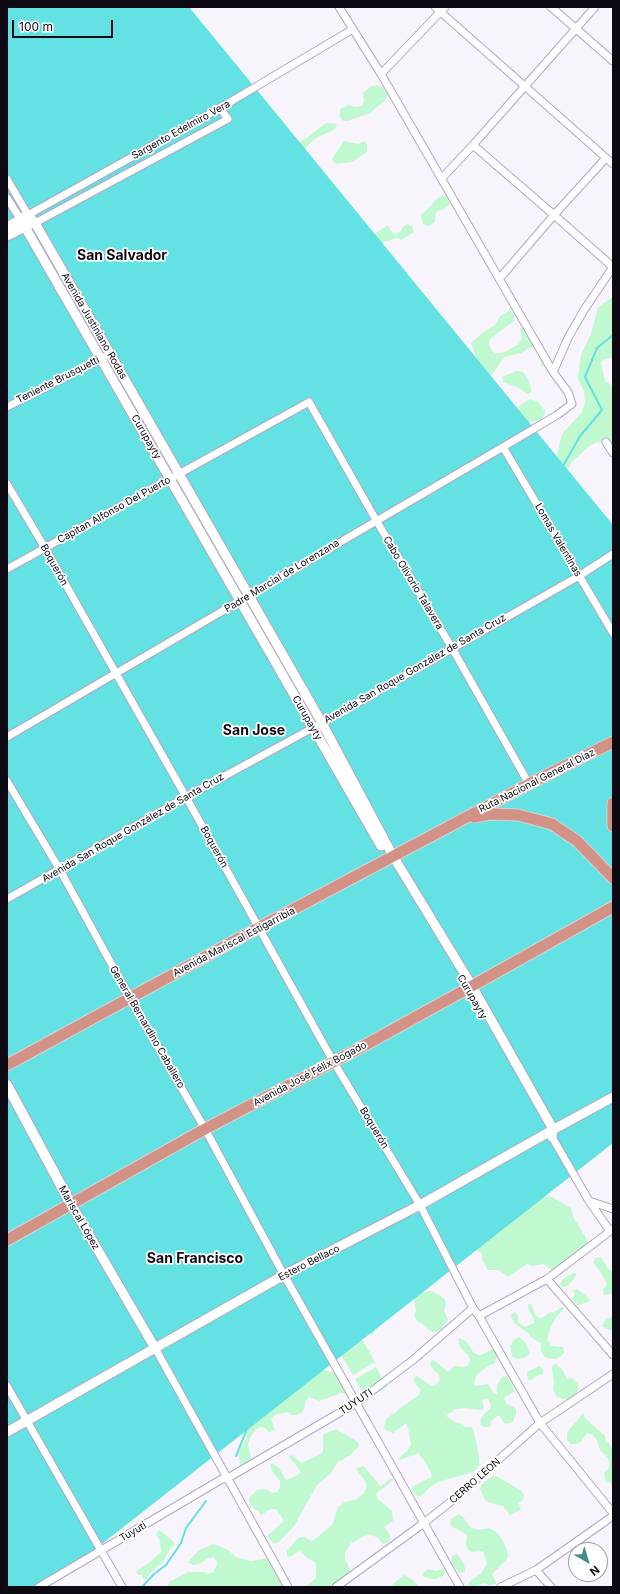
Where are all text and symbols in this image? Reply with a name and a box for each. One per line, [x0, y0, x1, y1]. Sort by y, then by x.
scale bar [14, 12, 115, 38]
text: 100 m [19, 19, 53, 34]
street label: Sargento Edelmiro Vera [130, 98, 232, 162]
district label: San Salvador [77, 248, 167, 264]
street label: Avenida Justiniano Rodas [59, 271, 129, 381]
street label: Teniente Brusquetti [15, 354, 101, 406]
street label: Curupayty [128, 413, 164, 461]
street label: Capitan Alfonso Del Puerto [55, 474, 173, 546]
street label: Lomas Valentinas [532, 501, 584, 579]
street label: Cabo Olivorio Talavera [380, 534, 446, 632]
street label: Padre Marcial de Lorenzana [222, 537, 342, 615]
street label: Boquerón [38, 542, 70, 588]
street label: Avenida San Roque González de Santa Cruz [322, 612, 508, 726]
street label: Curupayty [289, 694, 325, 742]
district label: San Jose [223, 723, 285, 739]
street label: Ruta Nacional General Díaz [477, 746, 597, 816]
street label: Avenida San Roque González de Santa Cruz [40, 771, 226, 885]
street label: Boquerón [198, 824, 230, 870]
street label: Avenida Mariscal Estigarribia [171, 905, 297, 979]
street label: General Bernardino Caballero [107, 964, 187, 1090]
street label: Curupayty [454, 973, 490, 1021]
street label: Avenida José Félix Bogado [251, 1039, 369, 1109]
street label: Boquerón [357, 1105, 391, 1151]
street label: Mariscal López [56, 1184, 102, 1252]
street label: Estero Bellaco [276, 1242, 342, 1284]
district label: San Francisco [147, 1251, 243, 1267]
street label: TUYUTI [337, 1387, 375, 1417]
street label: CERRO LEON [447, 1456, 503, 1506]
street label: Tuyuti [118, 1520, 148, 1544]
north arrow [568, 1542, 608, 1582]
text: N [587, 1563, 602, 1579]

